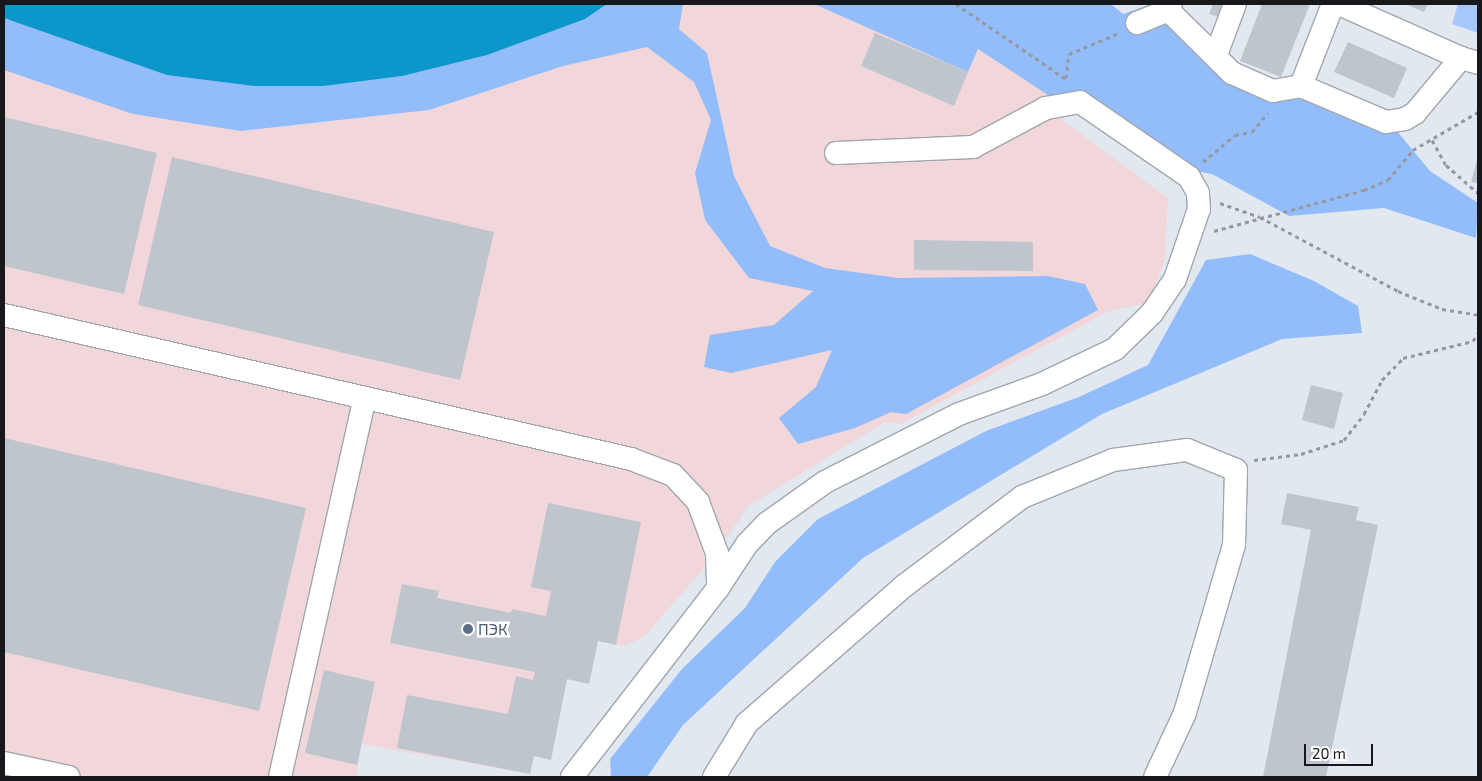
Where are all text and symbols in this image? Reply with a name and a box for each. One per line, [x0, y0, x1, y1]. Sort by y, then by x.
place label: ПЭК [478, 619, 508, 639]
marker: ПЭК [462, 623, 474, 635]
scale bar [1307, 734, 1376, 766]
text: 20 m [1312, 744, 1346, 762]

